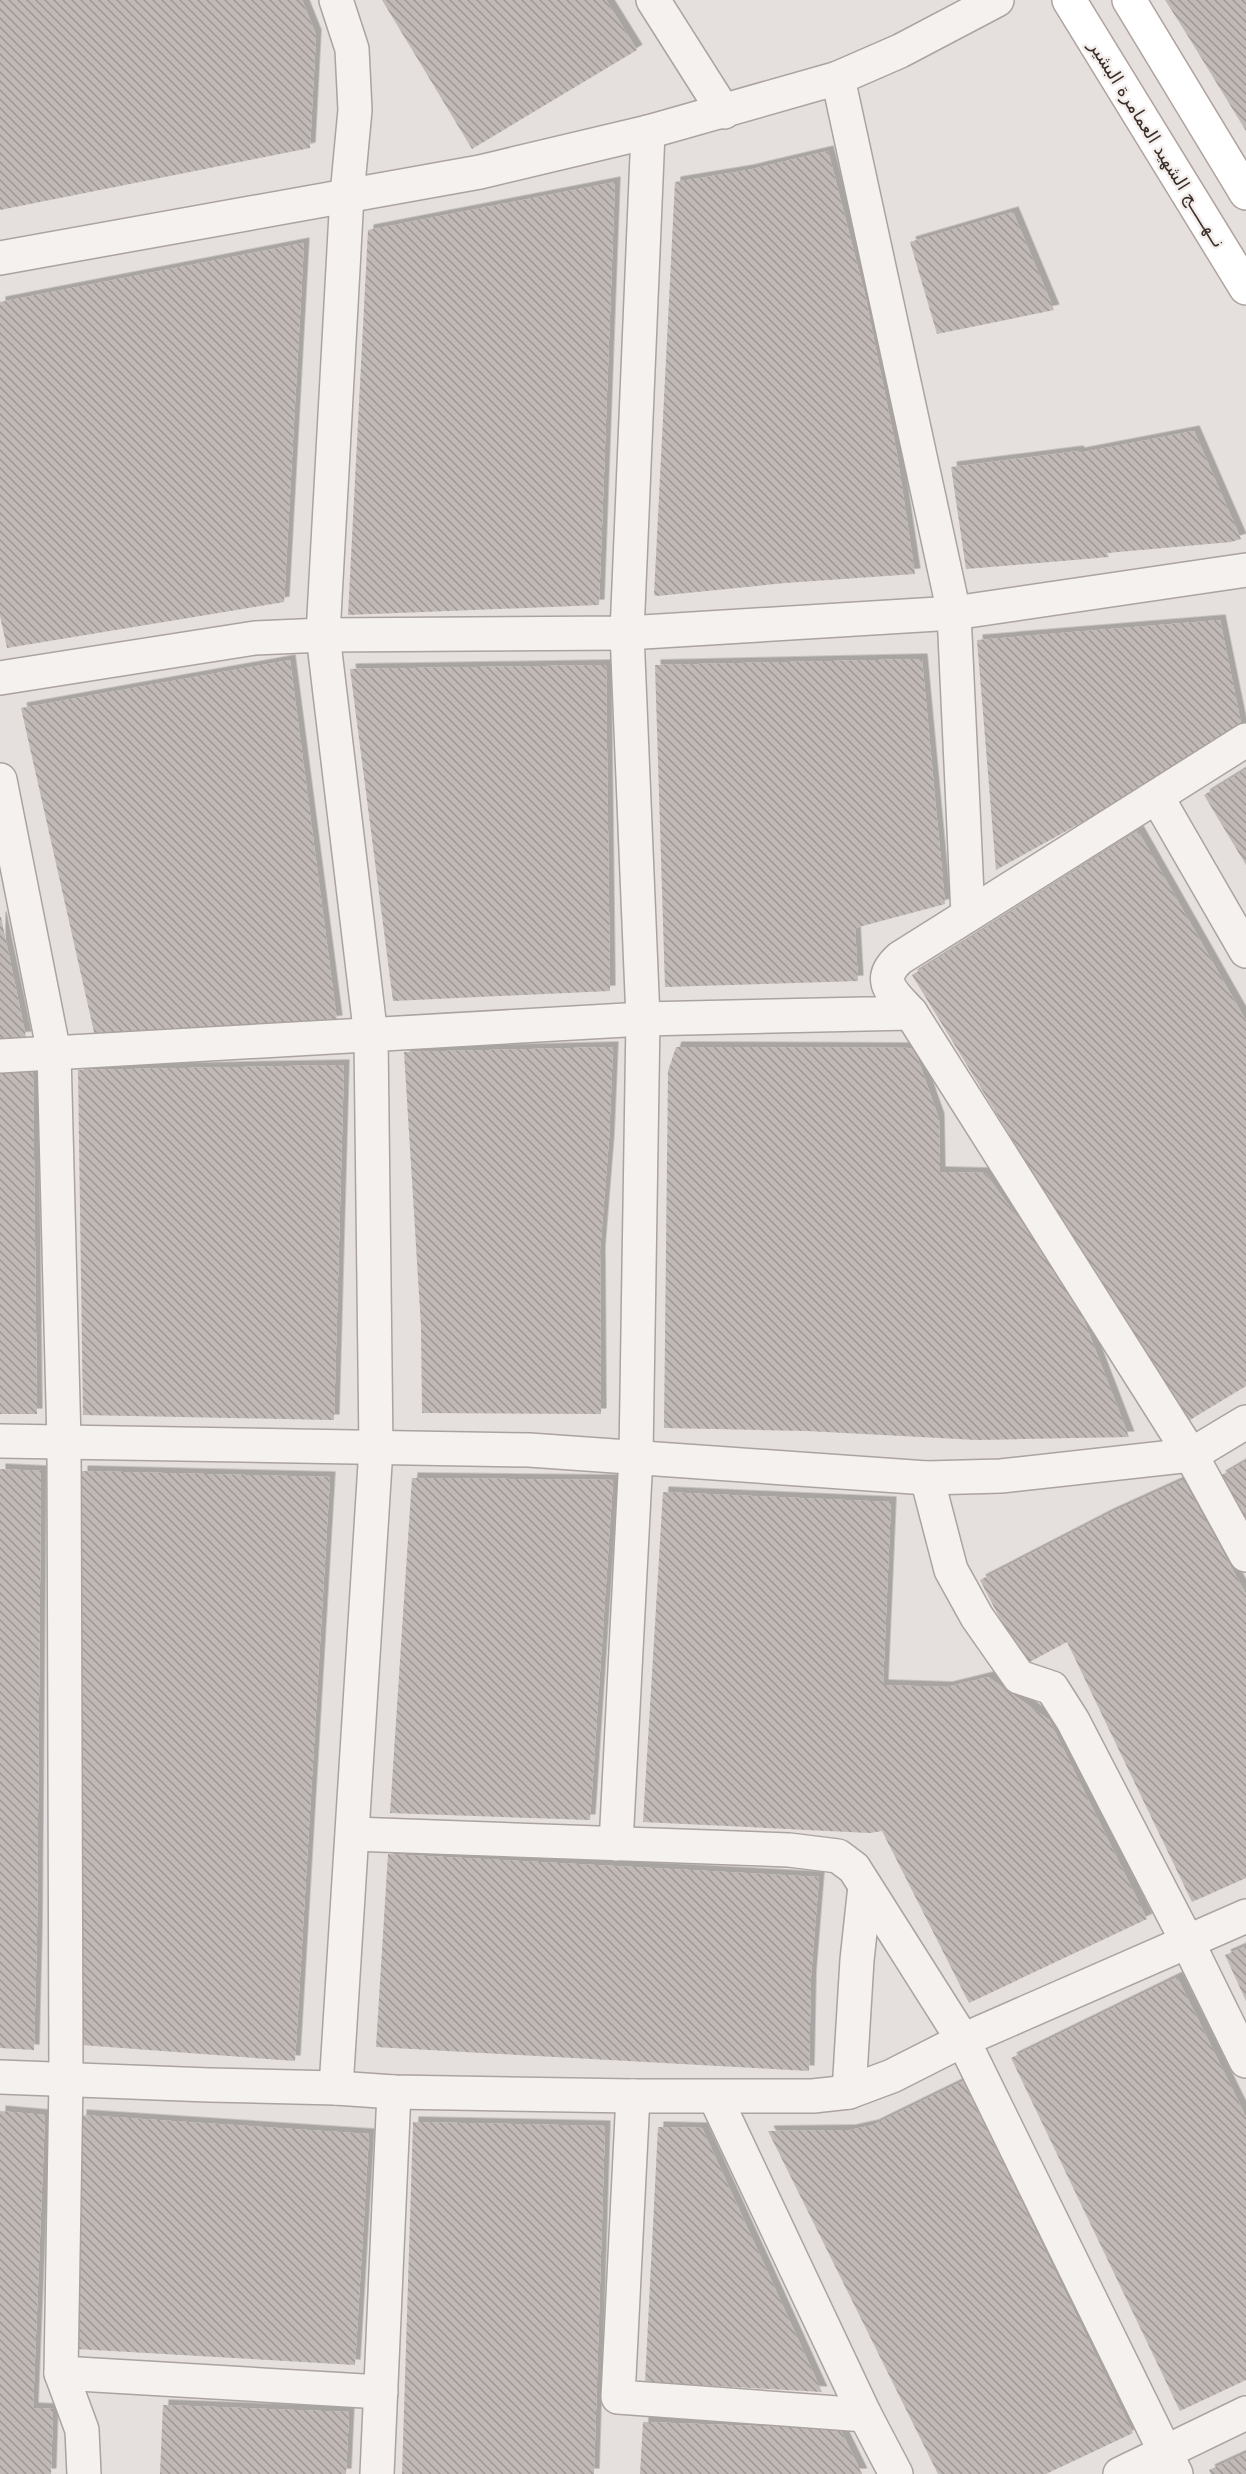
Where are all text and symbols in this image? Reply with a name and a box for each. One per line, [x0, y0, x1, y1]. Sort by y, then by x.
street label: نــهـــــج الشهيد العمامرة البشير [1084, 35, 1230, 252]

